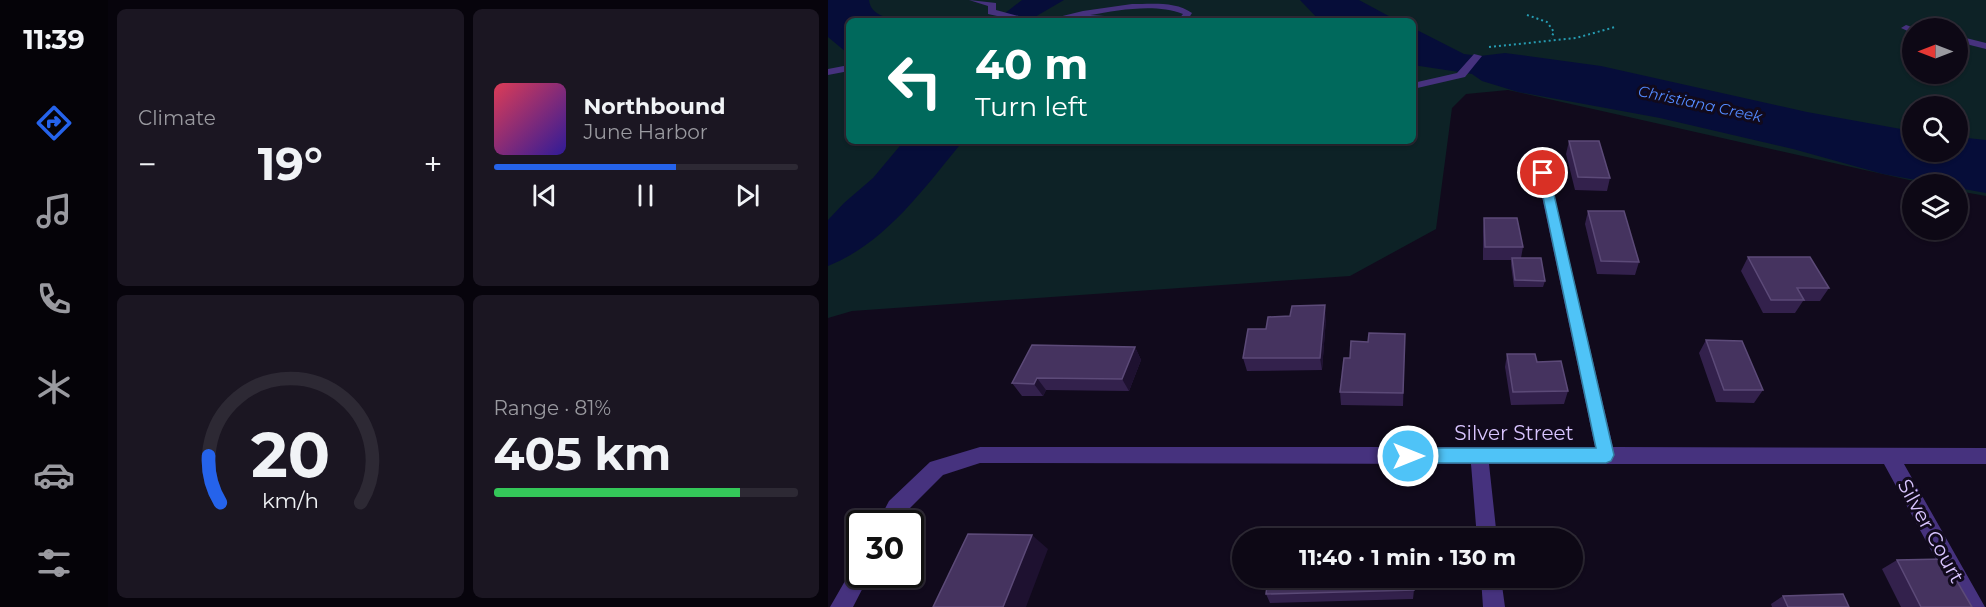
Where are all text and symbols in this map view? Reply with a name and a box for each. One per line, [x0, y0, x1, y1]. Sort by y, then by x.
north arrow [1902, 18, 1968, 84]
map controls [1902, 18, 1968, 240]
text: 11:39 [23, 23, 85, 56]
text: 40 m [975, 38, 1088, 90]
icon: left [876, 42, 954, 120]
water label: Christiana Creek [1636, 81, 1765, 126]
text: Turn left [975, 90, 1088, 123]
text: Northbound [584, 93, 726, 120]
button: search [1902, 96, 1968, 162]
icon: directions [33, 102, 75, 144]
text: Climate [138, 106, 216, 130]
text: June Harbor [584, 120, 708, 144]
text: 19° [258, 136, 323, 191]
text: − [138, 144, 157, 184]
text: + [424, 144, 443, 184]
pin [1517, 147, 1568, 198]
icon: arrive [1526, 156, 1559, 189]
button: layers [1902, 174, 1968, 240]
icon: previous [528, 179, 561, 212]
icon: pause [629, 179, 662, 212]
icon: next [731, 179, 764, 212]
icon: music [33, 190, 75, 232]
icon: phone [33, 278, 75, 320]
icon: climate [33, 366, 75, 408]
text: Range · 81% [494, 396, 611, 420]
text: 20 [251, 417, 330, 493]
street label: Silver Street [1454, 421, 1574, 445]
position arrow [1376, 424, 1440, 488]
text: 405 km [494, 426, 671, 481]
icon: car [33, 454, 75, 496]
street label: Silver Court [1893, 475, 1969, 587]
text: km/h [262, 488, 319, 514]
speed limit sign: 30 [846, 510, 924, 588]
icon: filters [33, 542, 75, 584]
text: 11:40 · 1 min · 130 m [1299, 544, 1516, 571]

